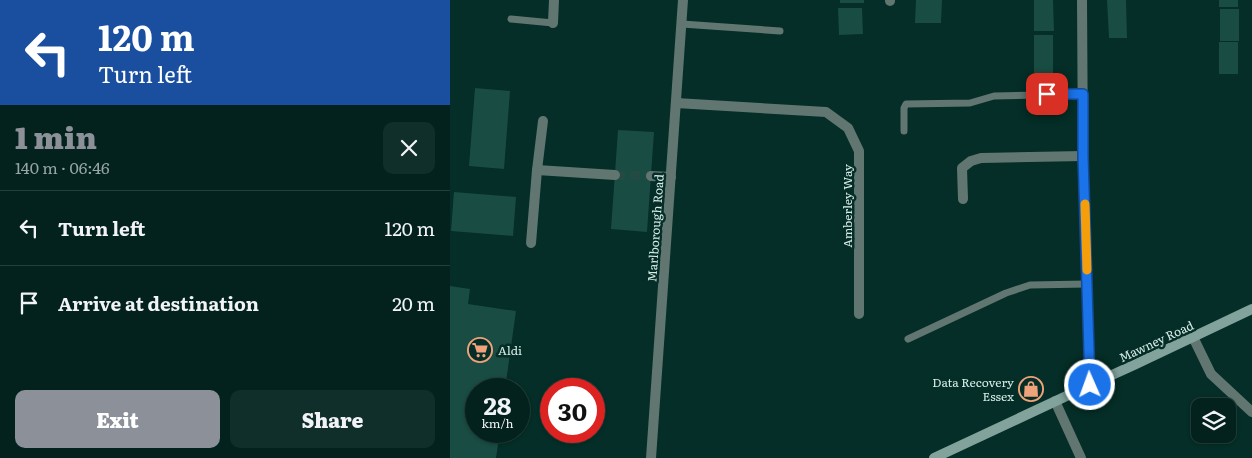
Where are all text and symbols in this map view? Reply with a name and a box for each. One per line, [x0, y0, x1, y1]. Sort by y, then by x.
text: 120 m [98, 10, 195, 62]
icon: left [15, 20, 80, 85]
text: Turn left [98, 57, 192, 90]
pin [1026, 73, 1068, 115]
icon: arrive [1033, 80, 1061, 108]
text: 1 min [15, 114, 97, 158]
button: close [383, 122, 435, 174]
text: 140 m · 06:46 [15, 155, 110, 179]
street label: Amberley Way [838, 164, 856, 248]
street label: Marlborough Road [642, 173, 668, 282]
icon: left [15, 214, 43, 242]
text: Turn left [58, 214, 145, 242]
text: 120 m [384, 214, 435, 242]
icon: arrive [15, 289, 43, 317]
text: Arrive at destination [58, 289, 259, 317]
text: 20 m [392, 289, 435, 317]
street label: Mawney Road [1116, 316, 1197, 366]
supermarket icon: Aldi [467, 337, 493, 363]
place label: Aldi [498, 341, 522, 359]
position arrow [1063, 358, 1115, 410]
place label: Data Recovery Essex [932, 373, 1014, 405]
shop icon: Data Recovery Essex [1018, 376, 1044, 402]
speed limit sign: 30 [540, 378, 605, 443]
text: 28 [483, 386, 512, 423]
button: Exit [15, 390, 220, 448]
button: Share [230, 390, 435, 448]
map controls [1191, 398, 1236, 443]
button: layers [1191, 398, 1236, 443]
text: km/h [482, 414, 513, 432]

